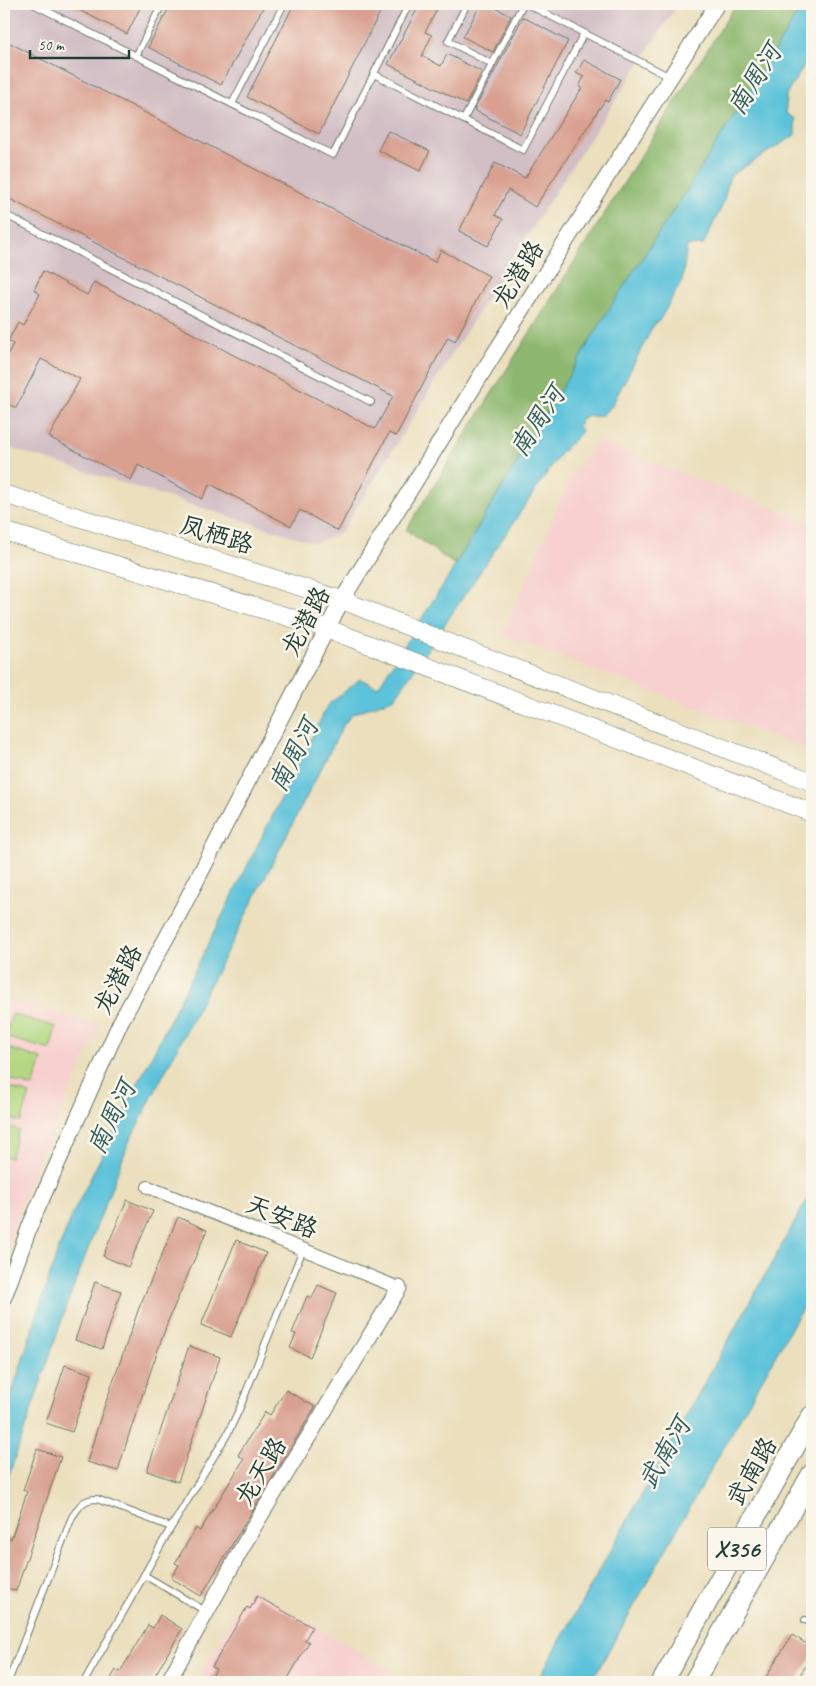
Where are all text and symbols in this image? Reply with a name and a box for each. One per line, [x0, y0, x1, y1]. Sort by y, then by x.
scale bar [30, 28, 129, 60]
water label: 南周河 [720, 34, 791, 121]
text: 50 m [38, 36, 65, 55]
street label: 龙潜路 [484, 234, 551, 315]
water label: 南周河 [502, 376, 575, 463]
street label: 凤栖路 [176, 509, 257, 561]
street label: 龙潜路 [274, 581, 338, 662]
water label: 南周河 [261, 709, 328, 797]
street label: 龙潜路 [86, 939, 150, 1020]
water label: 南周河 [80, 1071, 145, 1160]
street label: 天安路 [241, 1188, 322, 1246]
water label: 武南河 [631, 1408, 700, 1495]
street label: 龙天路 [228, 1431, 294, 1512]
street label: 武南路 [719, 1431, 784, 1512]
road number: X356 [708, 1528, 766, 1570]

